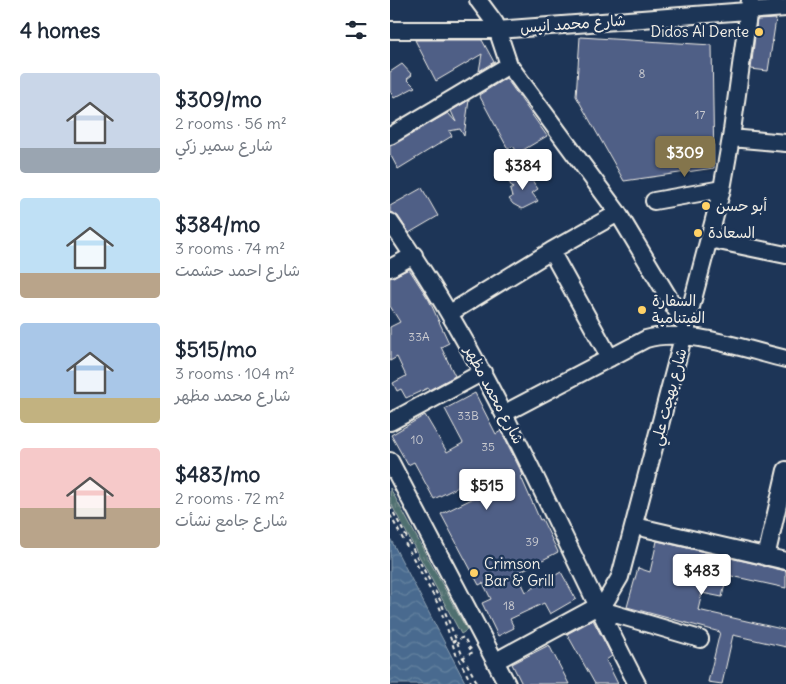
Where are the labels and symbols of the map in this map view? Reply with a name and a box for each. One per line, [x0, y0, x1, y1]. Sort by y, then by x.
street label: شارع محمد انيس [520, 10, 626, 38]
place label: Didos Al Dente [651, 22, 749, 41]
marker: Didos Al Dente [753, 26, 765, 38]
house number: 8 [639, 66, 646, 81]
house number: 17 [695, 107, 705, 122]
pin: $309 [655, 136, 715, 178]
pin: $384 [493, 148, 553, 191]
place label: أبو حسن [716, 196, 767, 215]
marker: أبو حسن [700, 200, 712, 212]
place label: السعادة [708, 223, 755, 242]
marker: السعادة [692, 227, 704, 239]
place label: السفارة الفيتنامية [652, 291, 705, 327]
marker: السفارة الفيتنامية [636, 304, 648, 316]
house number: 33A [408, 329, 430, 344]
street label: شارع محمد مظهر [459, 341, 528, 448]
street label: شارع بهجت علي [646, 346, 694, 449]
house number: 33B [457, 408, 479, 423]
house number: 10 [411, 432, 423, 447]
house number: 35 [481, 439, 495, 454]
pin: $515 [457, 468, 517, 511]
house number: 39 [525, 534, 539, 549]
place label: Crimson Bar & Grill [484, 554, 554, 590]
pin: $483 [672, 554, 732, 596]
marker: Crimson Bar & Grill [468, 567, 480, 579]
house number: 18 [503, 598, 515, 613]

